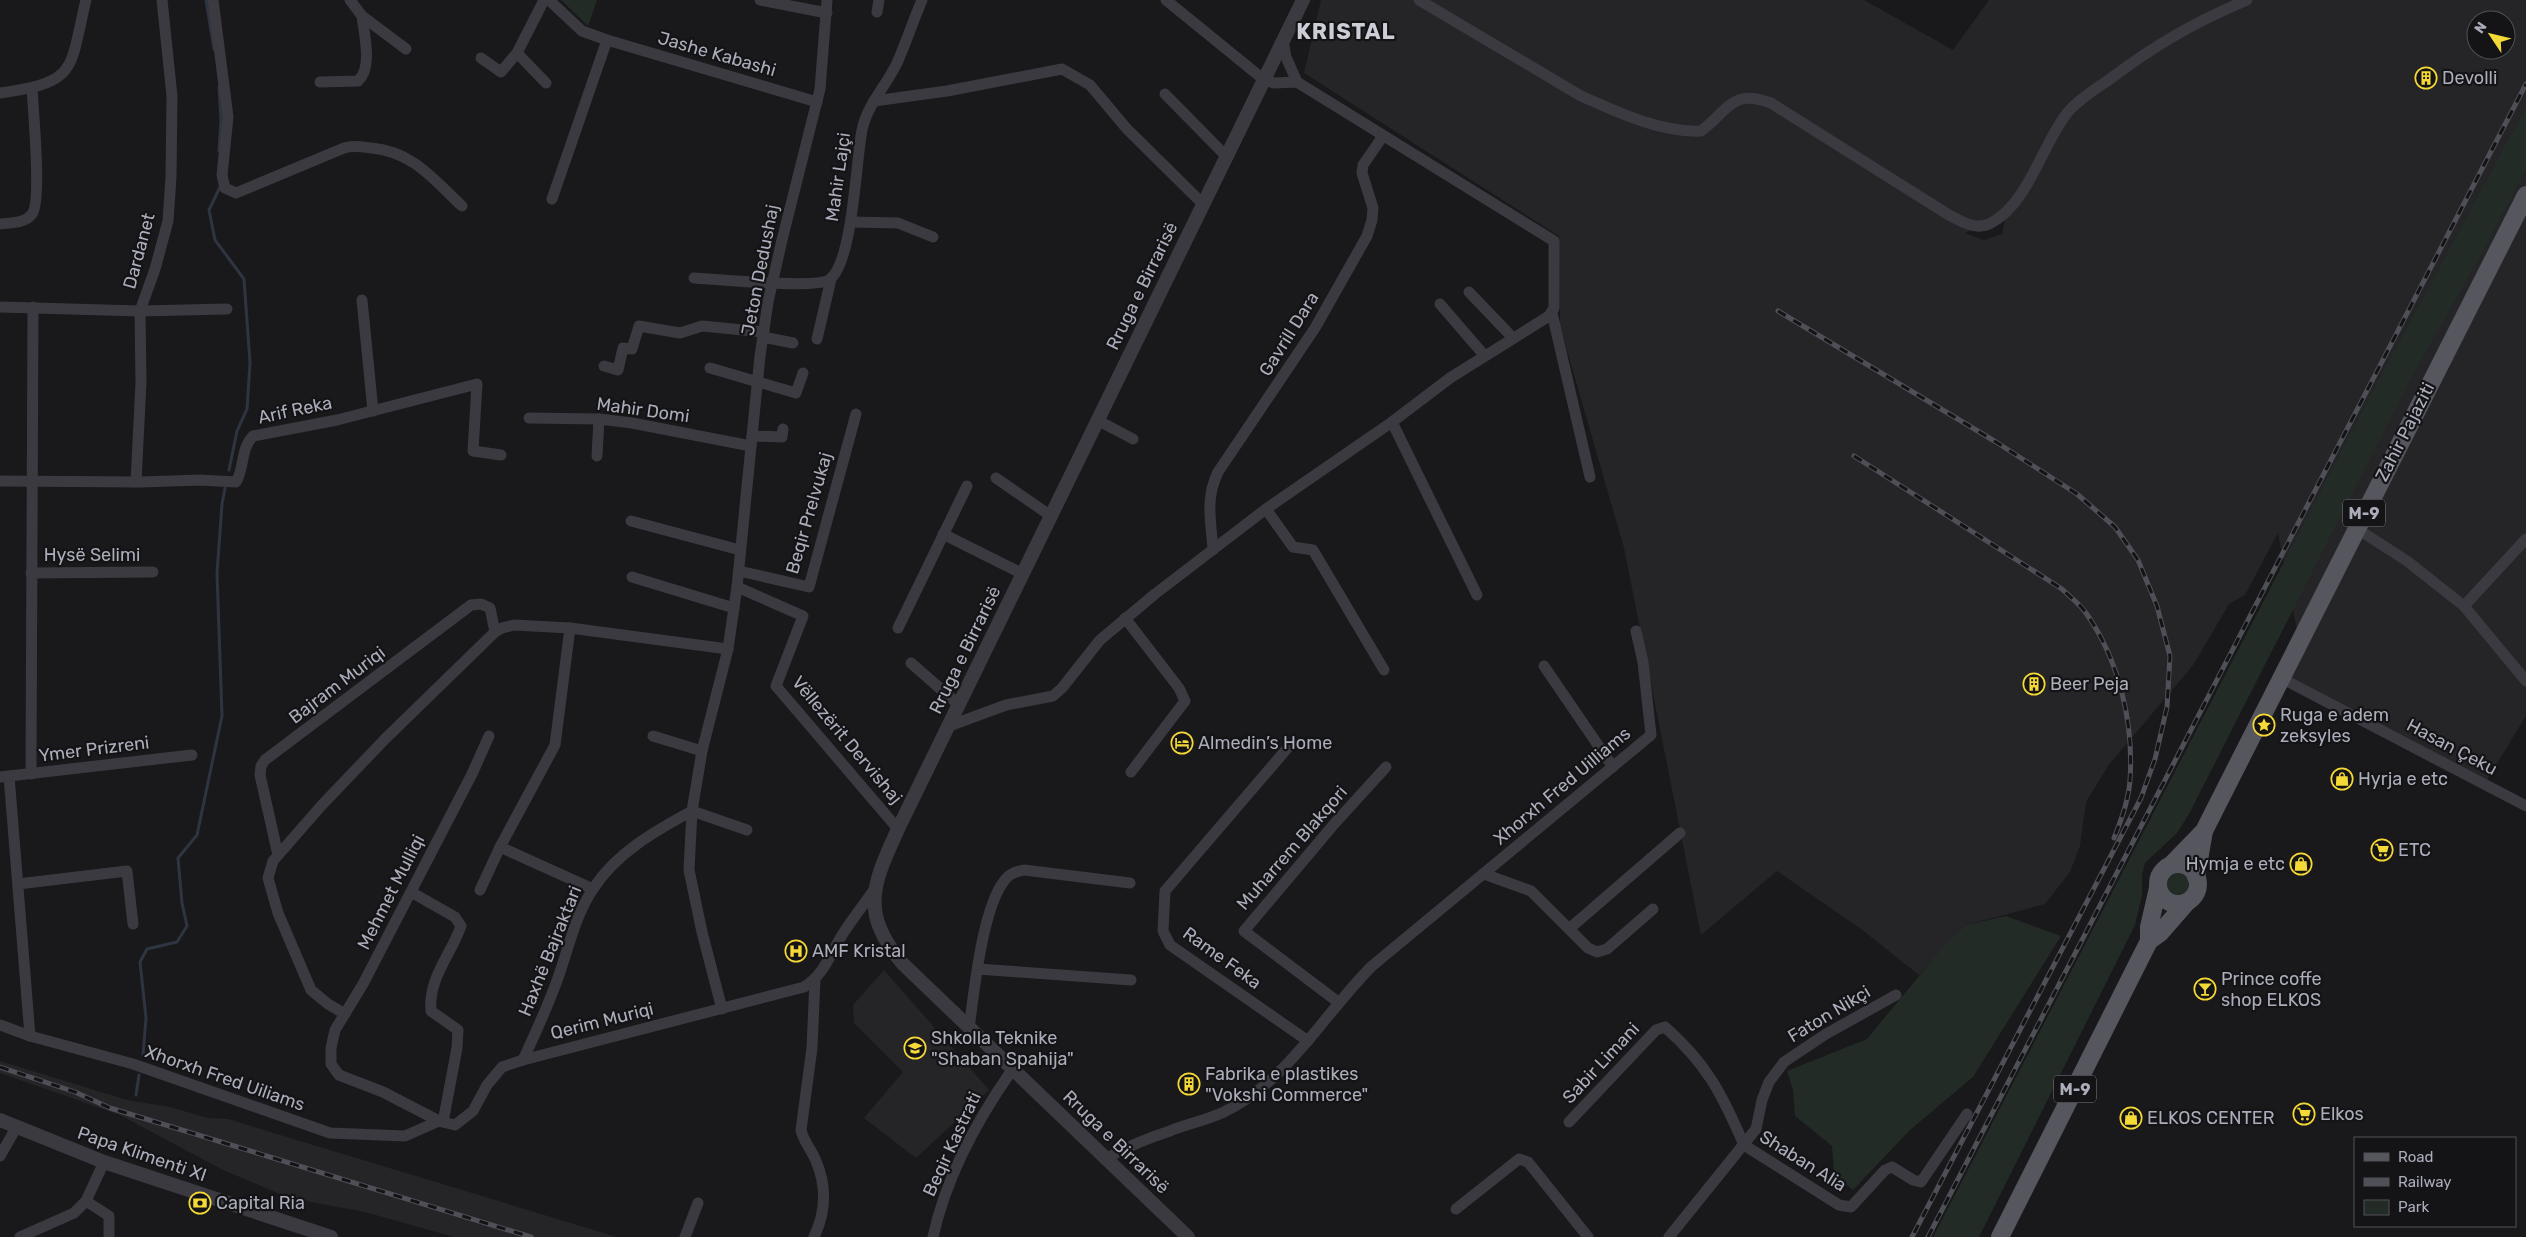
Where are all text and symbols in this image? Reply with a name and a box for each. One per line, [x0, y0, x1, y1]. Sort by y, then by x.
north arrow [2466, 10, 2516, 60]
district label: KRISTAL [1296, 18, 1396, 45]
text: N [2471, 19, 2491, 37]
street label: Jashe Kabashi [655, 27, 779, 81]
building icon: Devolli [2414, 66, 2438, 90]
place label: Devolli [2442, 67, 2497, 89]
street label: Mahir Lajçi [821, 131, 855, 223]
street label: Jeton Dedushaj [737, 203, 783, 337]
street label: Dardanet [118, 211, 160, 291]
street label: Rruga e Birrarisë [1102, 219, 1182, 353]
street label: Gavrill Dara [1254, 288, 1324, 380]
street label: Zahir Pajaziti [2371, 379, 2439, 485]
street label: Arif Reka [256, 391, 334, 429]
street label: Mahir Domi [595, 393, 691, 427]
street label: Beqir Prelvukaj [781, 450, 837, 576]
road number: M-9 [2343, 499, 2385, 526]
street label: Hysë Selimi [44, 544, 140, 566]
street label: Rruga e Birrarisë [925, 583, 1005, 717]
street label: Bajram Muriqi [284, 642, 390, 728]
street label: Vëllezërit Dervishaj [787, 672, 907, 808]
building icon: Beer Peja [2022, 672, 2046, 696]
place label: Beer Peja [2050, 673, 2129, 695]
place label: Ruga e adem zeksyles [2280, 704, 2389, 747]
place icon: Ruga e adem zeksyles [2252, 713, 2276, 737]
street label: Hasan Çeku [2403, 714, 2501, 780]
street label: Xhorxh Fred Uilliams [1489, 722, 1635, 850]
street label: Ymer Prizreni [37, 731, 151, 767]
hotel icon: Almedin’s Home [1170, 731, 1194, 755]
place label: Almedin’s Home [1198, 732, 1332, 754]
shop icon: Hyrja e etc [2330, 767, 2354, 791]
place label: Hyrja e etc [2358, 768, 2448, 790]
street label: Muharrem Blakqori [1232, 781, 1352, 915]
street label: Mehmet Mulliqi [353, 831, 429, 953]
supermarket icon: ETC [2370, 838, 2394, 862]
place label: ETC [2398, 839, 2431, 861]
shop icon: Hymja e etc [2289, 852, 2313, 876]
place label: Hymja e etc [2186, 853, 2285, 875]
street label: Haxhë Bajraktari [514, 883, 586, 1019]
street label: Rame Feka [1178, 922, 1266, 994]
hospital icon: AMF Kristal [784, 939, 808, 963]
place label: AMF Kristal [812, 940, 906, 962]
place label: Prince coffe shop ELKOS [2221, 968, 2322, 1011]
bar icon: Prince coffe shop ELKOS [2193, 977, 2217, 1001]
street label: Faton Nikçi [1784, 981, 1874, 1047]
street label: Qerim Muriqi [548, 998, 656, 1044]
street label: Sabir Limani [1558, 1018, 1644, 1108]
place label: Shkolla Teknike "Shaban Spahija" [931, 1027, 1074, 1070]
school or university icon: Shkolla Teknike "Shaban Spahija" [903, 1036, 927, 1060]
street label: Xhorxh Fred Uiliams [142, 1040, 308, 1116]
place label: Fabrika e plastikes "Vokshi Commerce" [1205, 1063, 1368, 1106]
building icon: Fabrika e plastikes "Vokshi Commerce" [1177, 1072, 1201, 1096]
road number: M-9 [2054, 1076, 2096, 1102]
street label: Rruga e Birrarisë [1058, 1086, 1174, 1198]
street label: Beqir Kastrati [918, 1088, 986, 1200]
supermarket icon: Elkos [2292, 1102, 2316, 1126]
place label: Elkos [2320, 1103, 2364, 1125]
shop icon: ELKOS CENTER [2119, 1106, 2143, 1130]
place label: ELKOS CENTER [2147, 1107, 2275, 1129]
street label: Papa Klimenti XI [75, 1122, 209, 1186]
street label: Shaban Alia [1755, 1126, 1851, 1196]
legend [2354, 1137, 2516, 1227]
text: Road [2398, 1148, 2434, 1166]
text: Railway [2398, 1173, 2452, 1191]
bank icon: Capital Ria [188, 1191, 212, 1215]
place label: Capital Ria [216, 1192, 305, 1214]
text: Park [2398, 1198, 2429, 1216]

